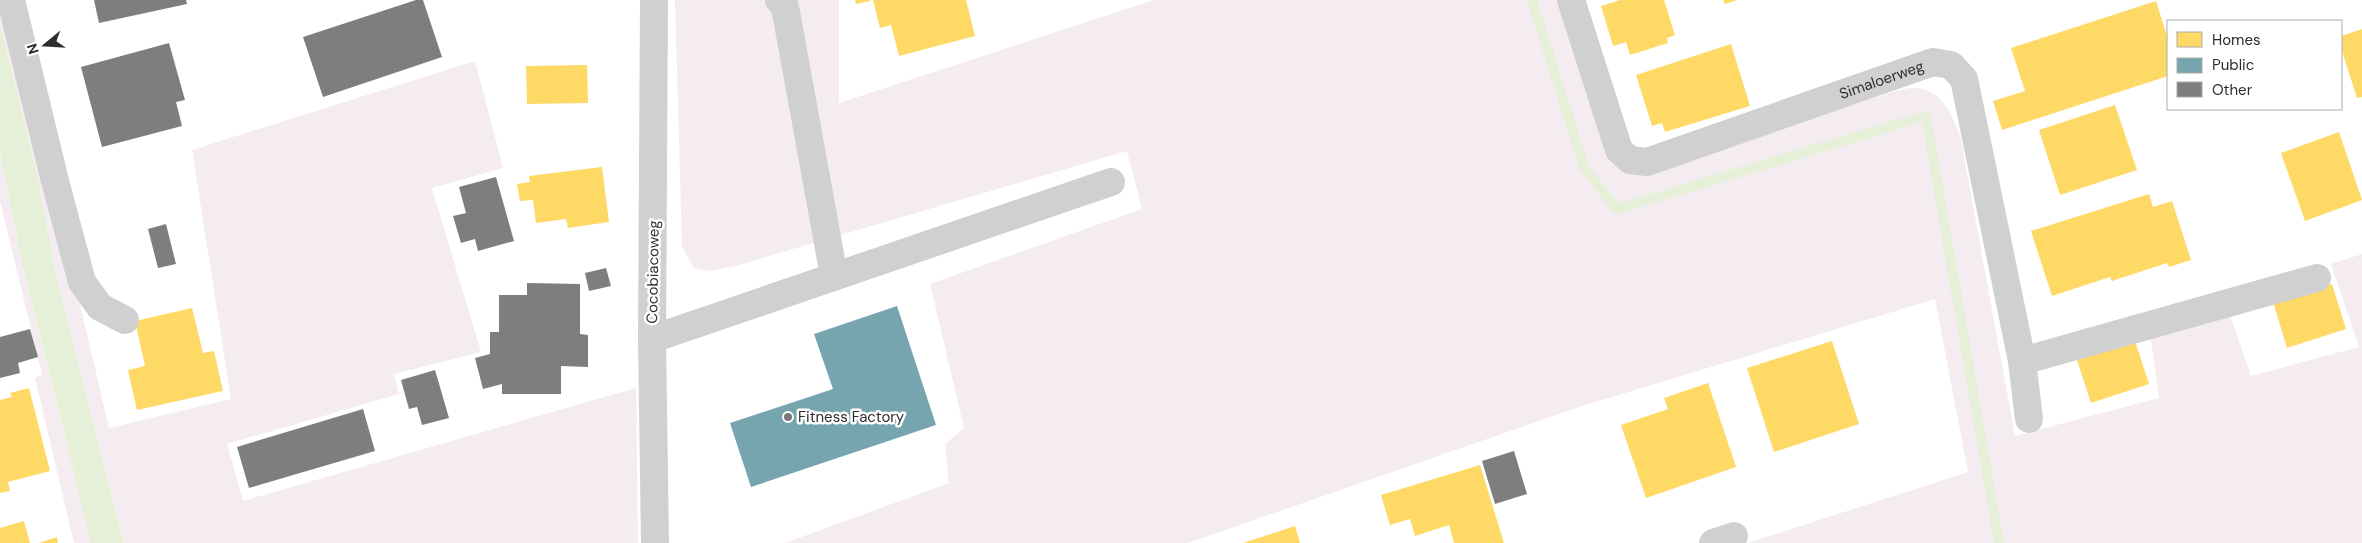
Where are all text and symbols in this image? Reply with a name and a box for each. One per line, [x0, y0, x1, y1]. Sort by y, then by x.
north arrow [20, 20, 70, 70]
legend [2167, 20, 2342, 110]
text: Homes [2212, 30, 2261, 50]
text: N [22, 41, 43, 57]
text: Public [2212, 55, 2254, 75]
street label: Simaloerweg [1837, 56, 1927, 104]
text: Other [2212, 80, 2253, 100]
street label: Cocobiacoweg [642, 220, 664, 324]
place label: Fitness Factory [798, 407, 905, 427]
marker: Fitness Factory [782, 411, 794, 423]

